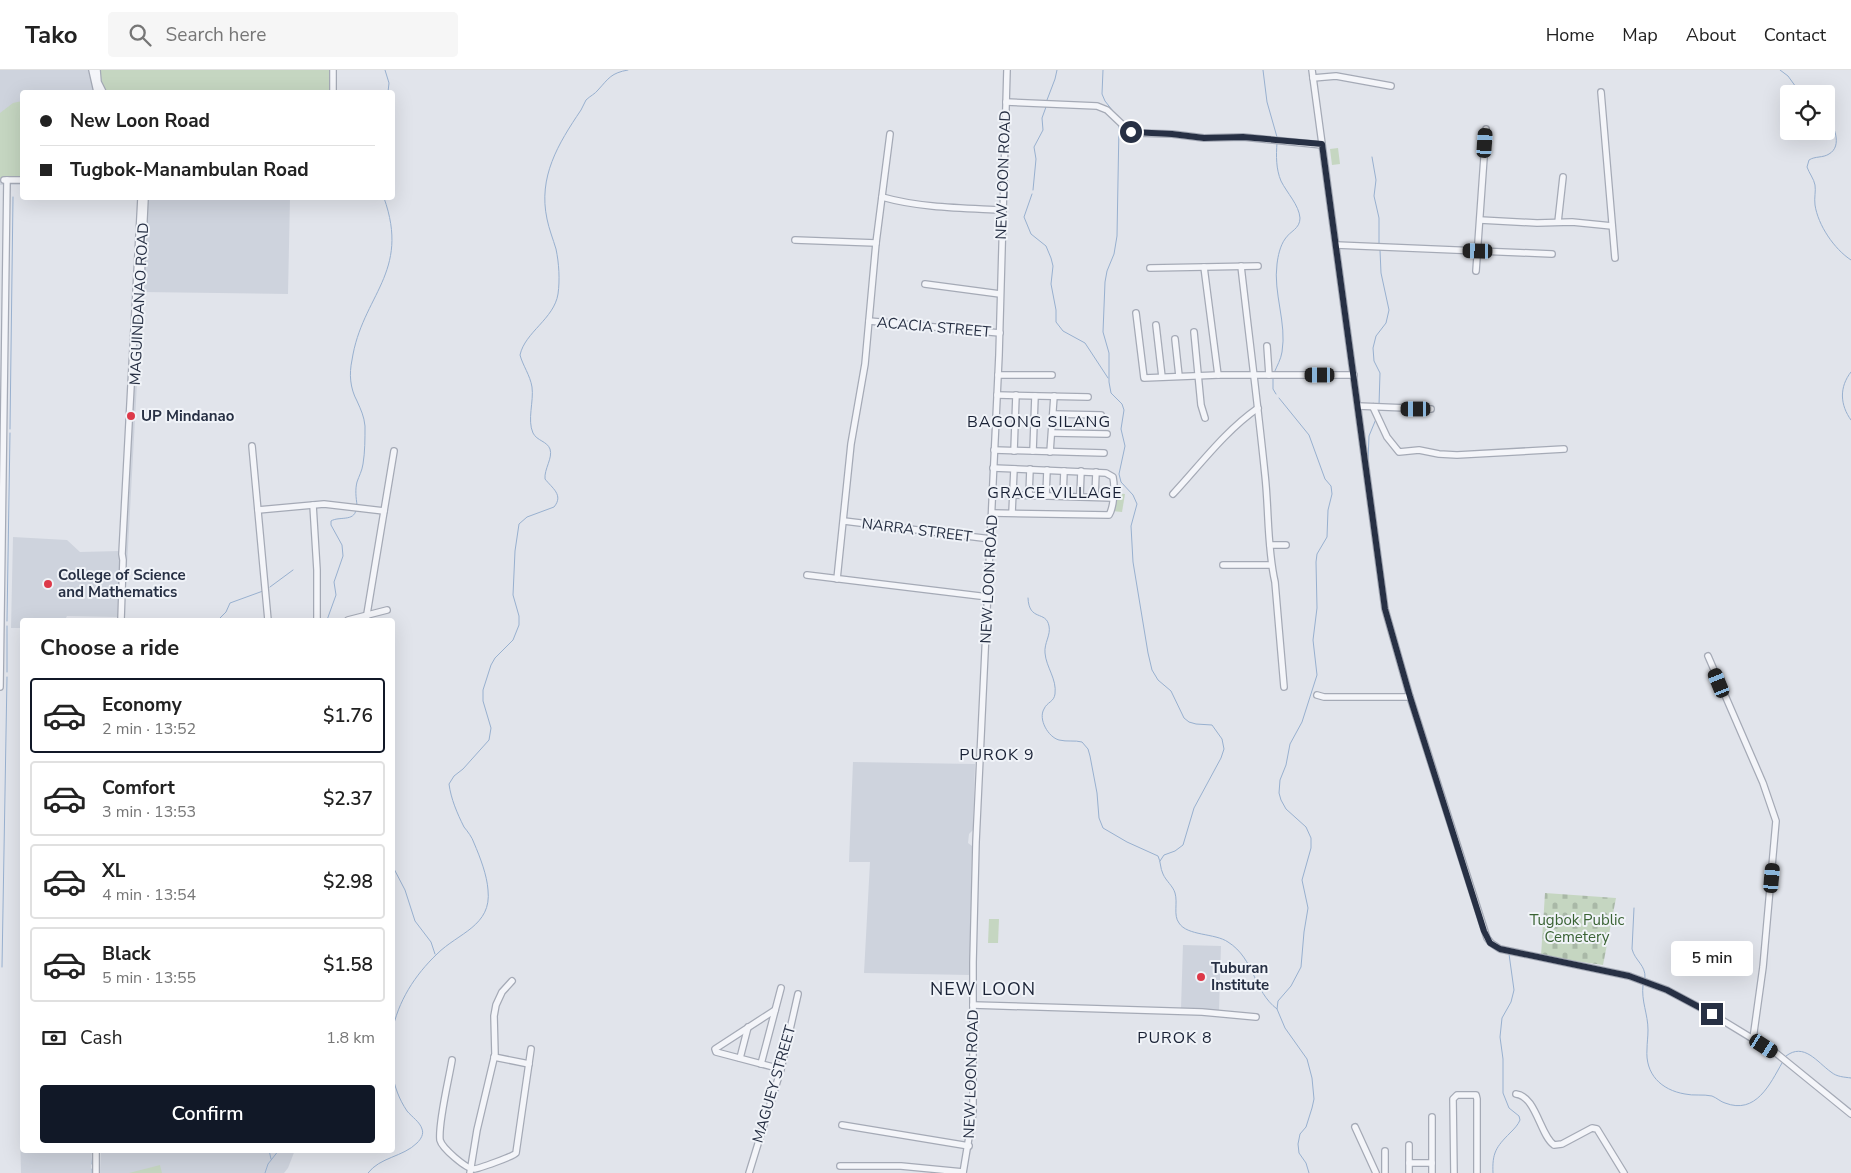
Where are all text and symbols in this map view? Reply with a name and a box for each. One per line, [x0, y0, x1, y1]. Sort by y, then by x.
search box [108, 12, 458, 57]
text: Tako [25, 19, 78, 51]
icon: search [126, 21, 154, 49]
text: Search here [166, 22, 266, 48]
text: Home [1546, 23, 1594, 47]
text: Map [1622, 23, 1658, 47]
text: About [1686, 23, 1736, 47]
text: Contact [1764, 23, 1826, 47]
map controls [1780, 85, 1835, 140]
button: locate [1780, 85, 1835, 140]
text: New Loon Road [70, 108, 210, 134]
street label: NEW LOON ROAD [991, 110, 1015, 240]
route start [1120, 121, 1142, 143]
car [1476, 128, 1493, 158]
text: Tugbok-Manambulan Road [70, 157, 309, 183]
street label: MAGUINDANAO ROAD [125, 222, 153, 386]
car [1462, 243, 1493, 259]
street label: ACACIA STREET [876, 312, 992, 342]
car [1305, 368, 1335, 383]
car [1401, 402, 1431, 417]
place label: UP Mindanao [141, 406, 235, 426]
marker: UP Mindanao [125, 410, 137, 422]
district label: BAGONG SILANG [967, 411, 1111, 433]
district label: GRACE VILLAGE [987, 482, 1123, 504]
street label: NARRA STREET [861, 513, 973, 547]
street label: NEW LOON ROAD [976, 514, 1002, 644]
place label: College of Science and Mathematics [58, 565, 186, 602]
marker: College of Science and Mathematics [42, 578, 54, 590]
text: Choose a ride [40, 633, 179, 663]
car [1706, 666, 1731, 700]
text: Economy [102, 692, 182, 718]
icon: car [42, 693, 87, 738]
text: $1.76 [323, 703, 373, 729]
text: 2 min · 13:52 [102, 718, 196, 740]
district label: PUROK 9 [959, 744, 1035, 766]
text: Comfort [102, 775, 175, 801]
icon: car [42, 776, 87, 821]
text: $2.37 [323, 786, 373, 812]
text: 3 min · 13:53 [102, 801, 196, 823]
text: XL [102, 858, 125, 884]
icon: car [42, 859, 87, 904]
car [1763, 862, 1780, 894]
text: $2.98 [323, 869, 373, 895]
text: 4 min · 13:54 [102, 884, 196, 906]
park label: Tugbok Public Cemetery [1529, 910, 1625, 947]
text: Black [102, 941, 151, 967]
icon: car [42, 942, 87, 987]
callout: 5 min [1671, 942, 1753, 976]
text: 5 min [1692, 947, 1732, 969]
text: $1.58 [323, 952, 373, 978]
place label: Tuburan Institute [1211, 958, 1269, 995]
text: 5 min · 13:55 [102, 967, 196, 989]
marker: Tuburan Institute [1195, 971, 1207, 983]
district label: NEW LOON [930, 977, 1036, 1001]
route end [1701, 1003, 1723, 1025]
street label: NEW LOON ROAD [959, 1009, 983, 1139]
street label: MAGUEY STREET [748, 1023, 800, 1145]
icon: cash [40, 1024, 68, 1052]
text: Cash [80, 1025, 122, 1051]
text: 1.8 km [326, 1027, 375, 1049]
district label: PUROK 8 [1137, 1027, 1213, 1049]
car [1747, 1032, 1780, 1060]
button: Confirm [40, 1085, 375, 1143]

